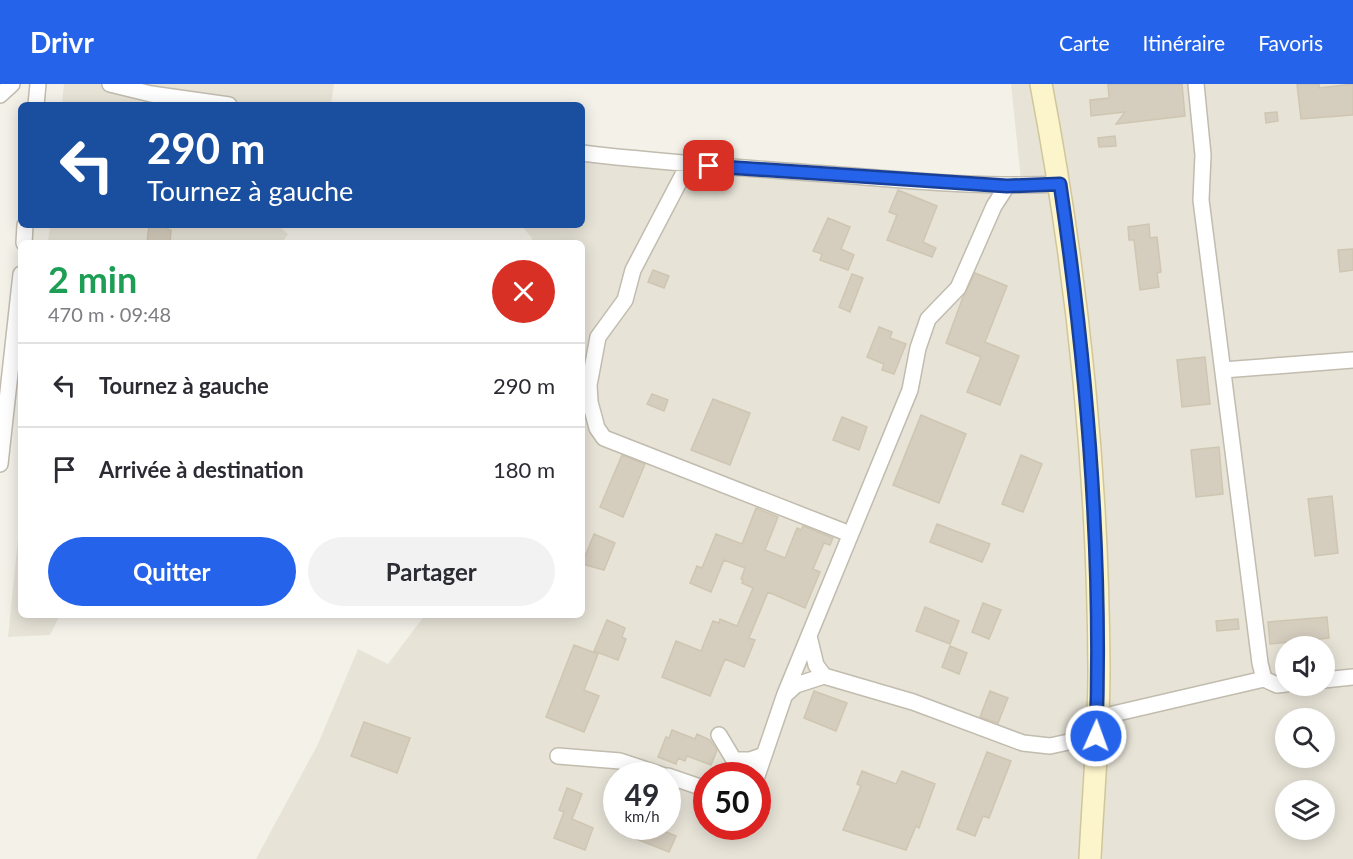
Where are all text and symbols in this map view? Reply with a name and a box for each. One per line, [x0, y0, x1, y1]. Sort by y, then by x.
text: Drivr [30, 25, 94, 59]
text: Carte [1059, 30, 1110, 55]
text: Itinéraire [1143, 30, 1225, 55]
text: Favoris [1258, 30, 1323, 55]
text: 290 m [147, 123, 265, 173]
icon: left [48, 126, 126, 204]
pin [683, 140, 734, 191]
icon: arrive [692, 149, 725, 182]
text: Tournez à gauche [147, 174, 353, 207]
text: 2 min [48, 257, 137, 301]
button: close [492, 260, 555, 323]
text: 470 m · 09:48 [48, 302, 171, 326]
icon: left [48, 369, 81, 402]
text: Tournez à gauche [99, 372, 269, 399]
text: 290 m [493, 372, 555, 399]
icon: arrive [48, 453, 81, 486]
text: Arrivée à destination [99, 456, 304, 483]
text: 180 m [493, 456, 555, 483]
button: Quitter [48, 537, 296, 606]
button: Partager [308, 537, 555, 606]
map controls [1275, 636, 1335, 840]
button: sound [1275, 636, 1335, 696]
position arrow [1064, 704, 1128, 768]
button: search [1275, 708, 1335, 768]
speed limit sign: 50 [693, 762, 771, 840]
text: 49 [625, 776, 659, 812]
button: layers [1275, 780, 1335, 840]
text: km/h [624, 807, 660, 825]

